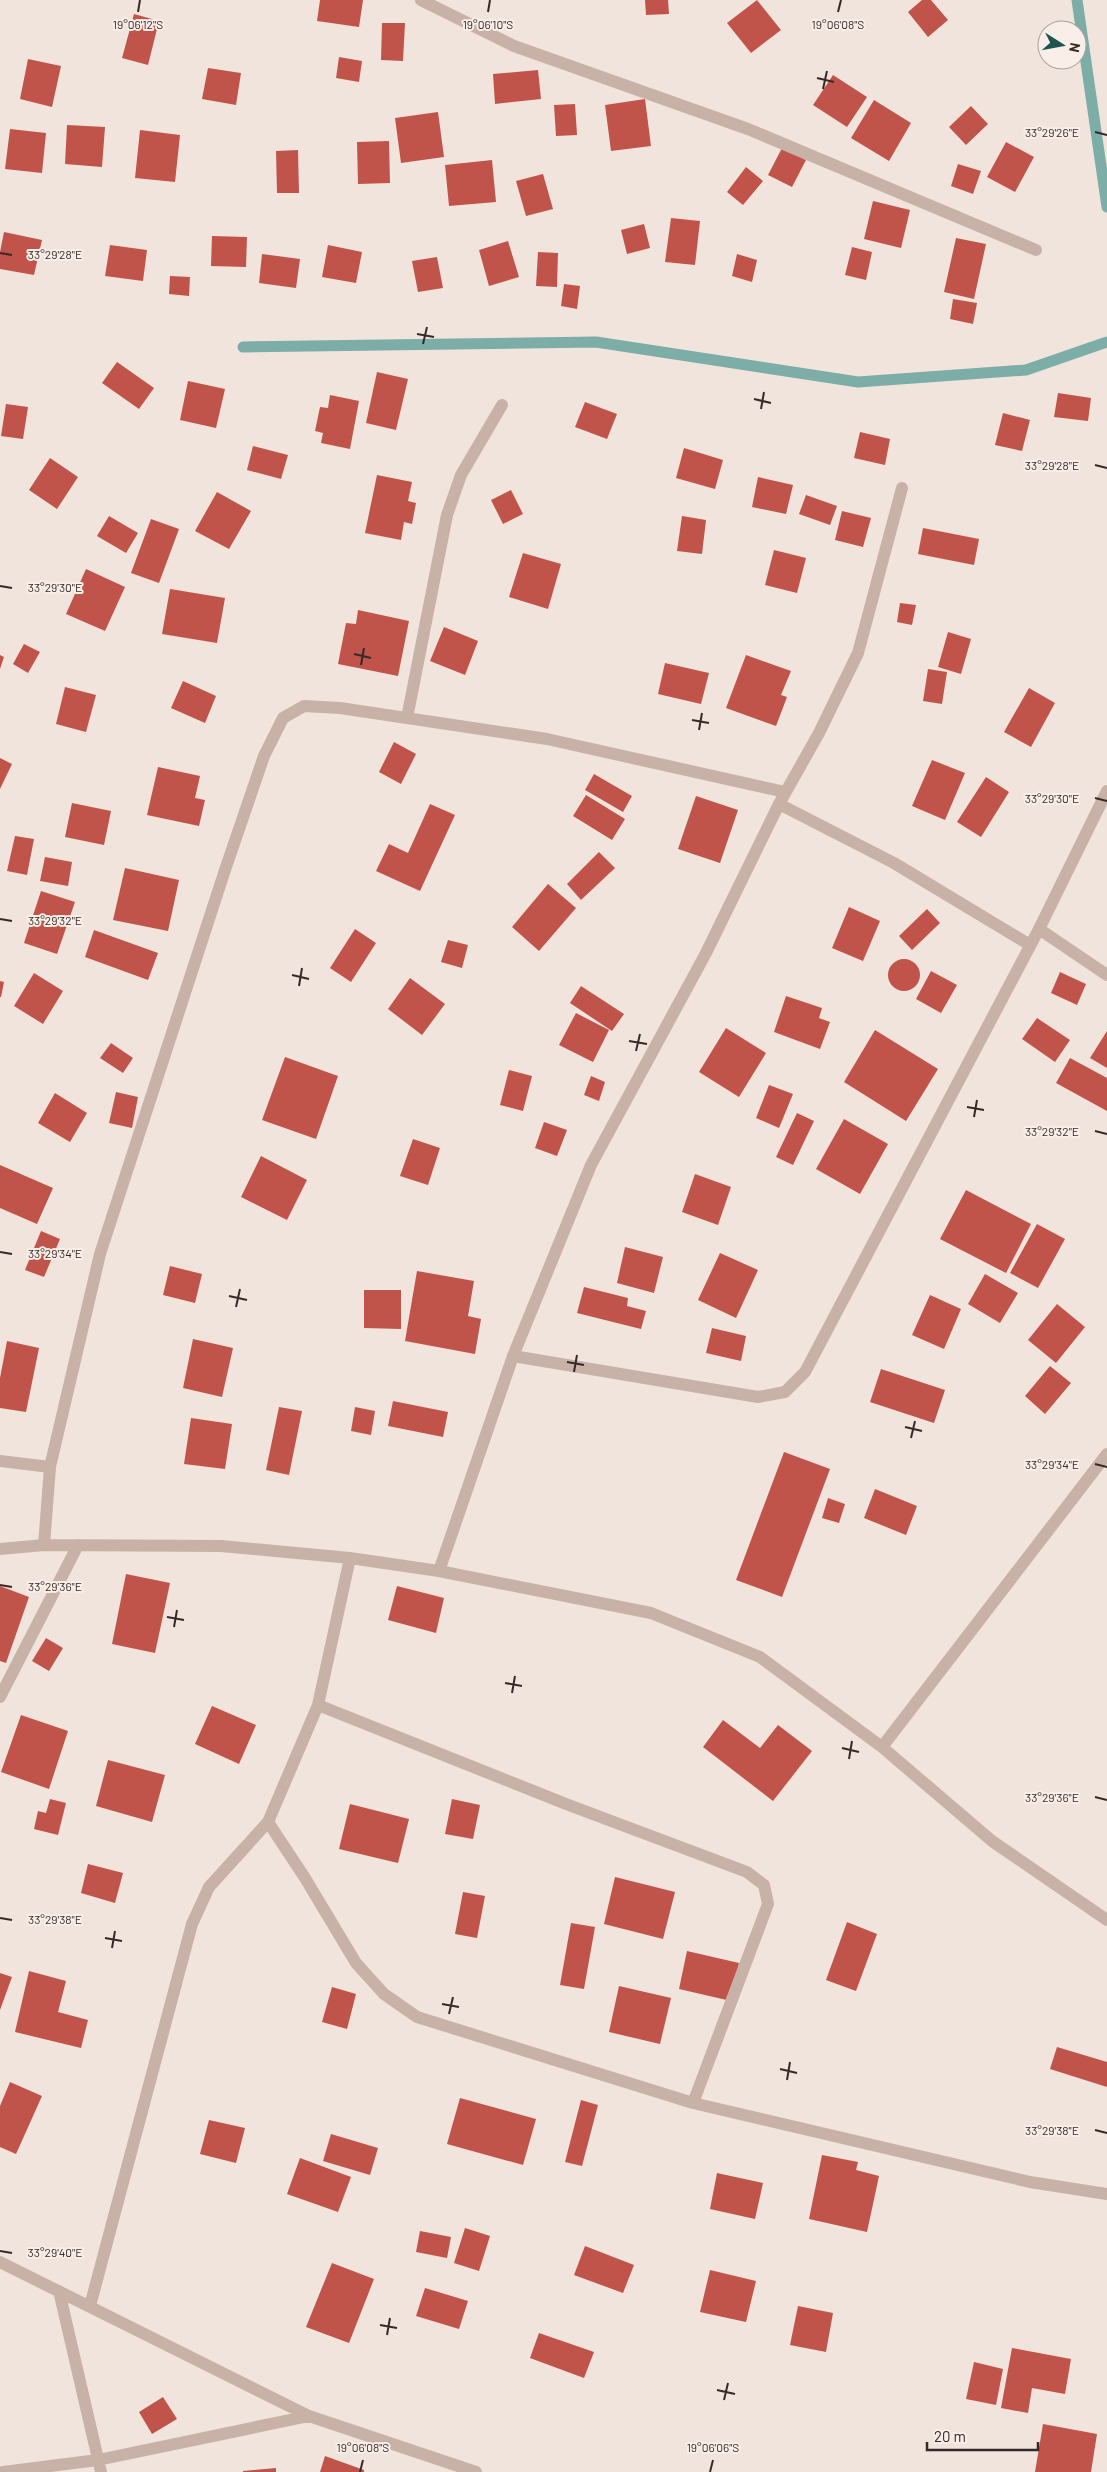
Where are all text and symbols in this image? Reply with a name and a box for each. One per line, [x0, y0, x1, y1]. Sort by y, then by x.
text: 19°06'12"S [113, 17, 163, 31]
text: 19°06'10"S [463, 17, 513, 31]
text: 19°06'08"S [812, 17, 864, 31]
north arrow [1037, 20, 1087, 70]
text: N [1066, 41, 1084, 54]
text: 33°29'26"E [1025, 125, 1079, 139]
text: 33°29'28"E [28, 247, 82, 261]
text: 33°29'28"E [1025, 458, 1079, 472]
text: 33°29'30"E [28, 580, 82, 594]
text: 33°29'30"E [1025, 791, 1079, 805]
text: 33°29'32"E [28, 913, 82, 927]
text: 33°29'32"E [1025, 1124, 1079, 1138]
text: 33°29'34"E [28, 1246, 82, 1260]
text: 33°29'34"E [1025, 1457, 1079, 1471]
text: 33°29'36"E [28, 1579, 82, 1593]
text: 33°29'36"E [1025, 1790, 1079, 1804]
text: 33°29'38"E [28, 1912, 82, 1926]
text: 33°29'38"E [1025, 2123, 1079, 2137]
text: 33°29'40"E [28, 2245, 82, 2259]
scale bar [927, 2420, 1038, 2452]
text: 20 m [934, 2427, 966, 2445]
text: 19°06'08"S [337, 2440, 389, 2454]
text: 19°06'06"S [687, 2440, 739, 2454]

